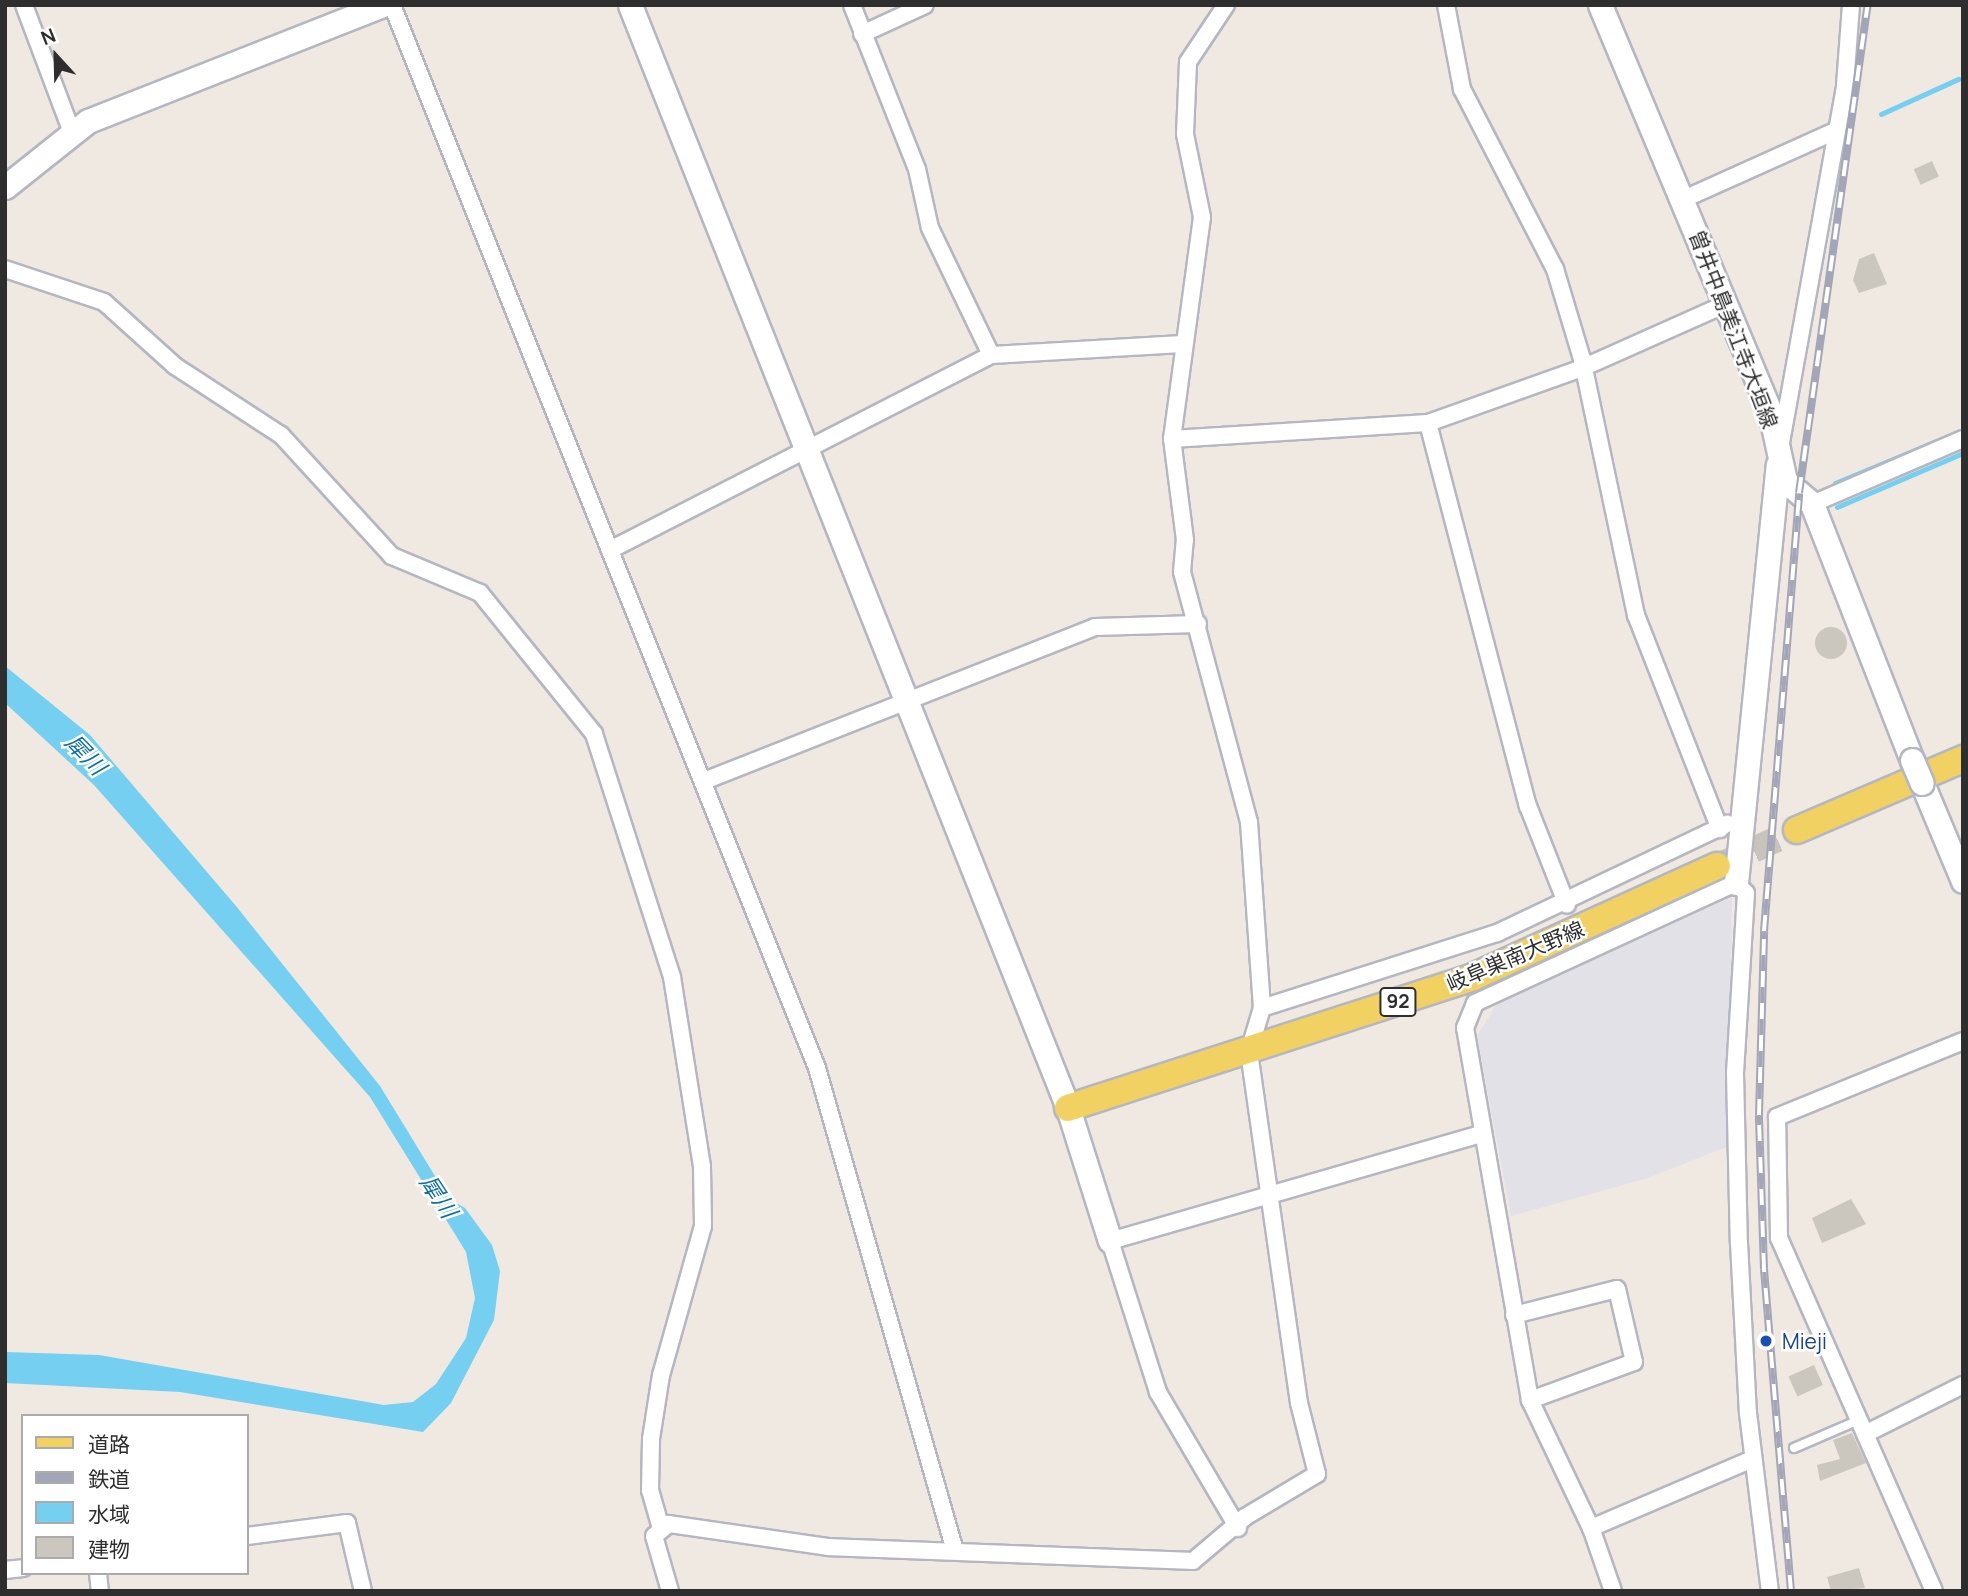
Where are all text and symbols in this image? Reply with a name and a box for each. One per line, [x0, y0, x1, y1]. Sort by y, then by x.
north arrow [21, 21, 91, 91]
text: N [37, 22, 59, 51]
street label: 曽井中島美江寺大垣線 [1685, 226, 1783, 432]
water label: 犀川 [60, 728, 112, 780]
street label: 岐阜巣南大野線 [1442, 916, 1588, 996]
road number: 92 [1379, 986, 1417, 1018]
water label: 犀川 [415, 1169, 463, 1223]
place label: Mieji [1782, 1328, 1827, 1354]
marker: Mieji [1756, 1331, 1776, 1351]
legend [21, 1414, 248, 1575]
text: 道路 [88, 1430, 130, 1458]
text: 鉄道 [88, 1465, 130, 1493]
text: 水域 [88, 1500, 130, 1528]
text: 建物 [88, 1535, 130, 1563]

